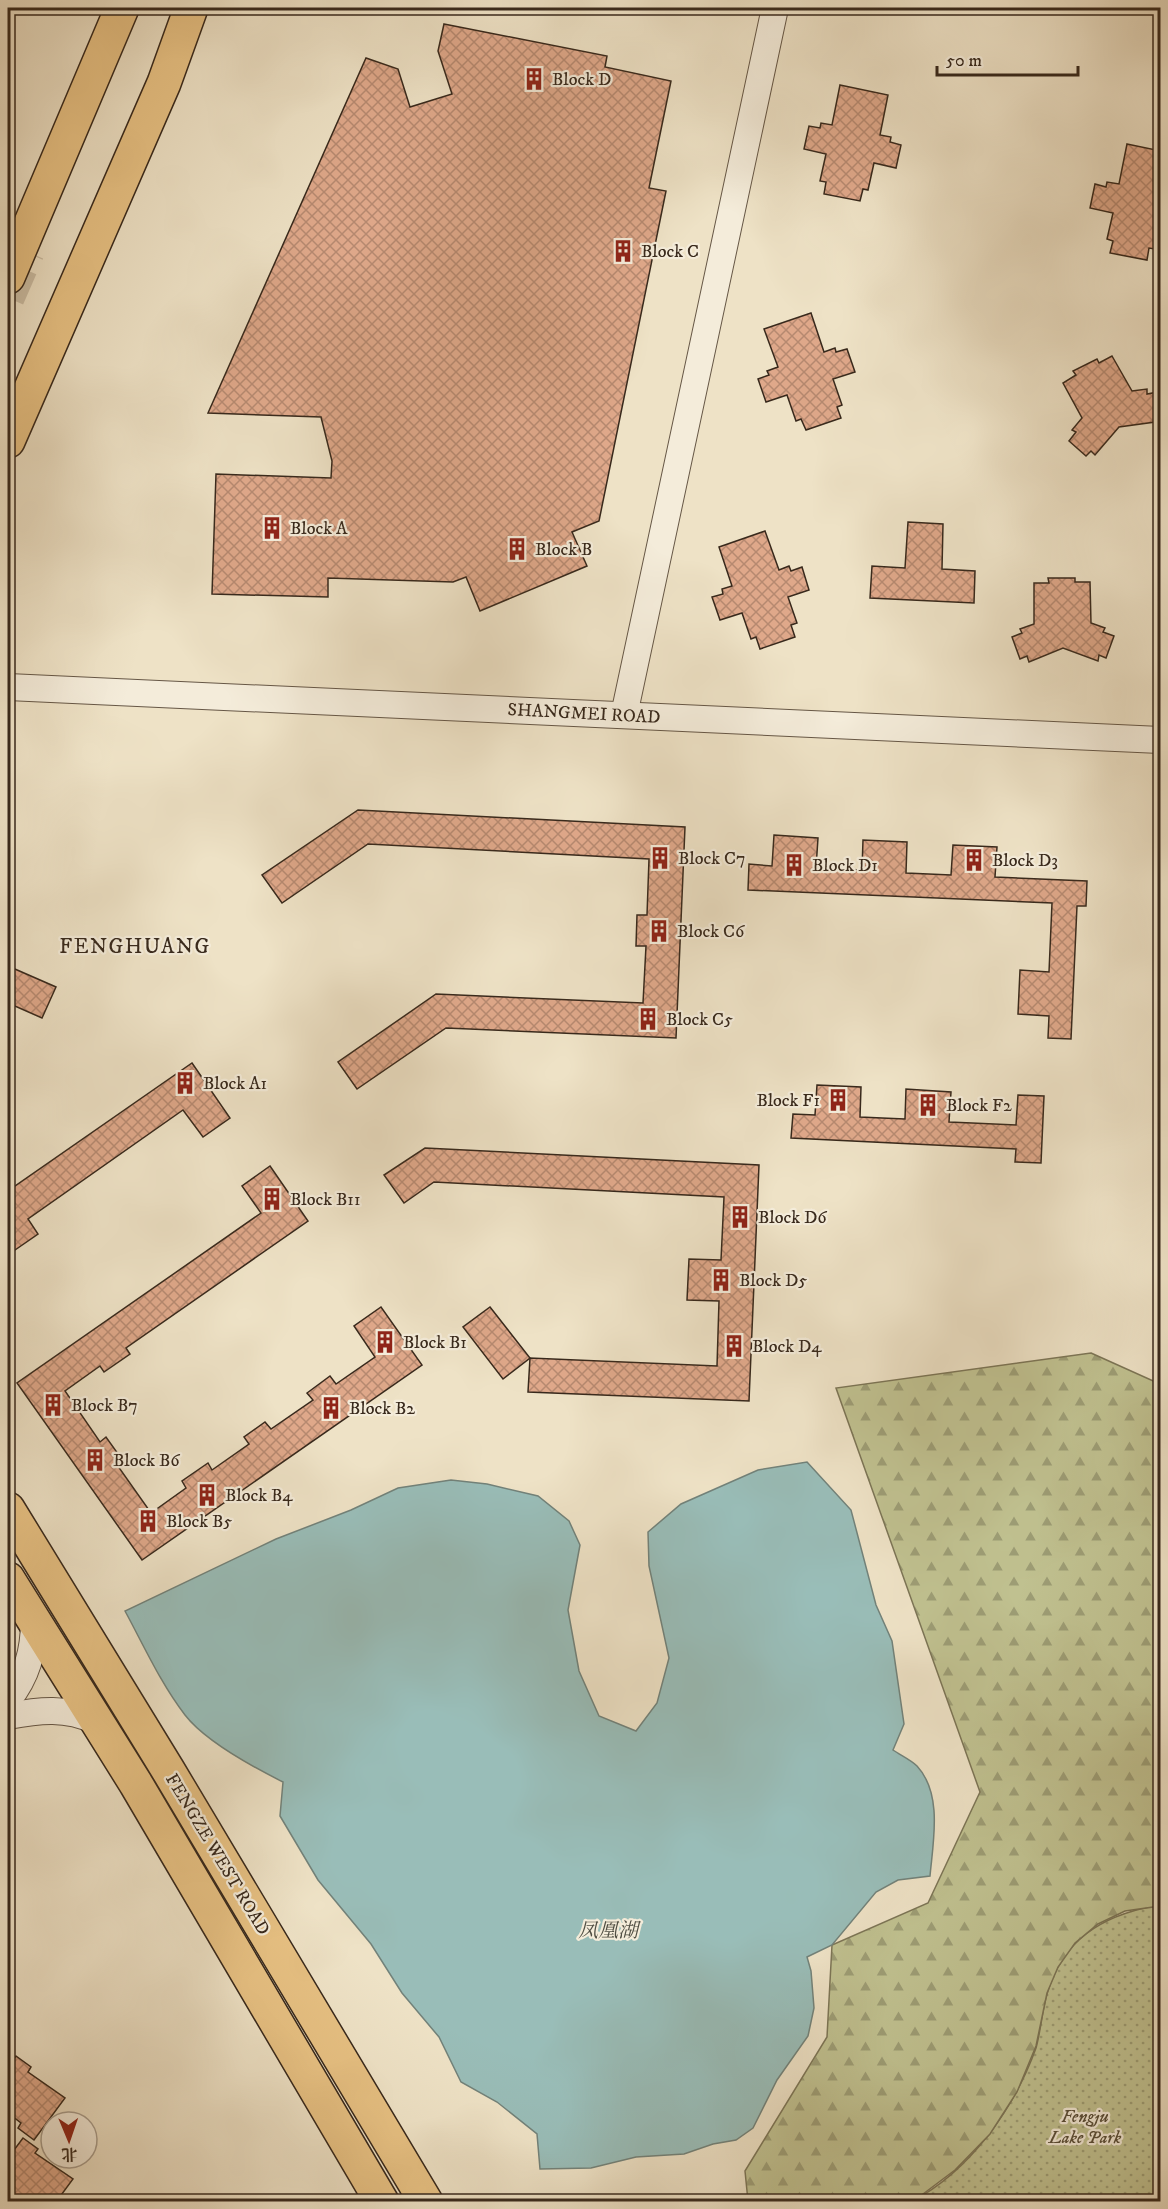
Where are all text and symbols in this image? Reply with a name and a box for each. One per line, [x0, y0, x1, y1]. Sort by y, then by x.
scale bar [937, 39, 1078, 77]
text: 50 m [946, 50, 982, 72]
building icon: Block D [521, 66, 547, 92]
place label: Block D [552, 69, 611, 91]
building icon: Block C [610, 238, 636, 264]
place label: Block C [641, 241, 699, 263]
building icon: Block A [259, 515, 285, 541]
place label: Block A [290, 518, 348, 540]
building icon: Block B [504, 536, 530, 562]
place label: Block B [535, 539, 592, 561]
street label: SHANGMEI ROAD [507, 699, 661, 729]
building icon: Block C7 [647, 845, 673, 871]
building icon: Block D3 [961, 847, 987, 873]
place label: Block C7 [678, 848, 745, 870]
place label: Block D3 [992, 850, 1058, 872]
building icon: Block D1 [781, 852, 807, 878]
place label: Block D1 [812, 855, 878, 877]
building icon: Block C6 [646, 918, 672, 944]
place label: Block C6 [677, 921, 745, 943]
district label: FENGHUANG [59, 934, 211, 960]
building icon: Block C5 [635, 1006, 661, 1032]
place label: Block C5 [666, 1009, 733, 1031]
building icon: Block A1 [172, 1070, 198, 1096]
place label: Block A1 [203, 1073, 267, 1095]
building icon: Block F1 [825, 1087, 851, 1113]
place label: Block F1 [756, 1090, 820, 1112]
building icon: Block F2 [915, 1092, 941, 1118]
place label: Block F2 [946, 1095, 1012, 1117]
building icon: Block B11 [259, 1186, 285, 1212]
place label: Block B11 [290, 1189, 361, 1211]
building icon: Block D6 [727, 1204, 753, 1230]
place label: Block D6 [758, 1207, 827, 1229]
building icon: Block D5 [708, 1267, 734, 1293]
place label: Block D5 [739, 1270, 807, 1292]
building icon: Block B1 [372, 1329, 398, 1355]
place label: Block B1 [403, 1332, 467, 1354]
building icon: Block D4 [721, 1333, 747, 1359]
place label: Block D4 [752, 1336, 822, 1358]
building icon: Block B7 [40, 1392, 66, 1418]
place label: Block B7 [71, 1395, 138, 1417]
building icon: Block B2 [318, 1395, 344, 1421]
place label: Block B2 [349, 1398, 415, 1420]
building icon: Block B6 [82, 1447, 108, 1473]
place label: Block B6 [113, 1450, 180, 1472]
building icon: Block B4 [194, 1482, 220, 1508]
place label: Block B4 [225, 1485, 293, 1507]
building icon: Block B5 [135, 1508, 161, 1534]
place label: Block B5 [166, 1511, 232, 1533]
street label: FENGZE WEST ROAD [160, 1770, 274, 1939]
water label: 凤凰湖 [578, 1919, 641, 1944]
park label: Fengju Lake Park [1048, 2106, 1122, 2149]
north arrow [39, 2110, 99, 2170]
text: 北 [61, 2144, 78, 2164]

